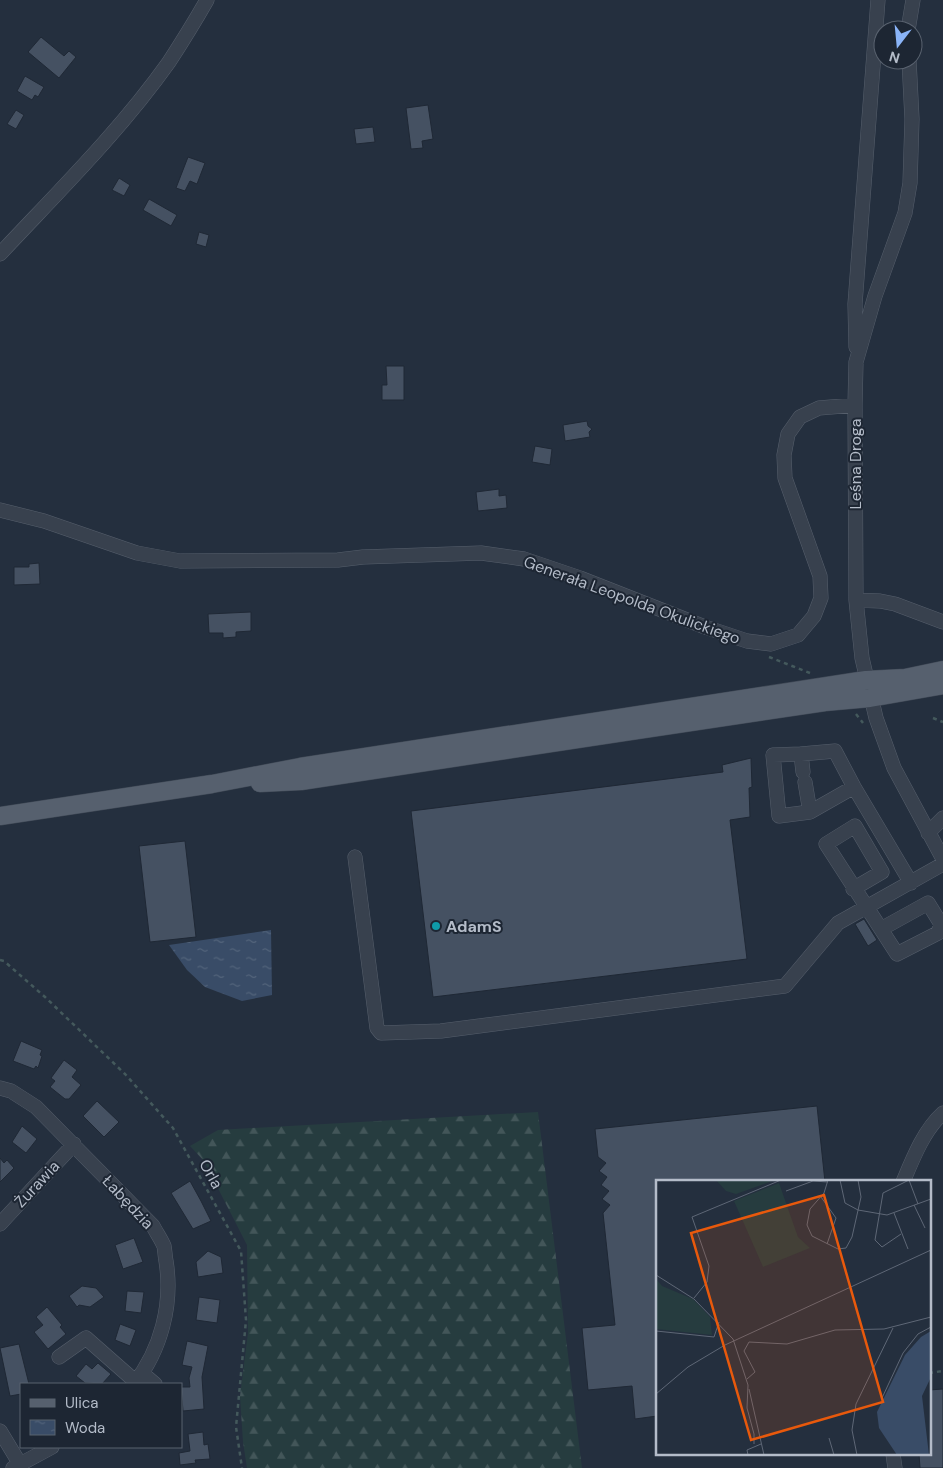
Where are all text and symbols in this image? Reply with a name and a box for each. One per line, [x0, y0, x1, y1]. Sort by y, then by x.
north arrow [873, 20, 923, 70]
text: N [887, 47, 902, 68]
street label: Leśna Droga [845, 419, 866, 509]
street label: Generała Leopolda Okulickiego [521, 551, 743, 649]
place label: AdamS [446, 916, 502, 937]
marker: AdamS [430, 920, 442, 932]
street label: Żurawia [10, 1156, 64, 1212]
street label: Orla [194, 1156, 228, 1192]
street label: Łabędzia [98, 1170, 158, 1234]
inset map [656, 1180, 930, 1456]
legend [20, 1383, 182, 1448]
text: Ulica [65, 1393, 99, 1413]
text: Woda [65, 1418, 105, 1438]

